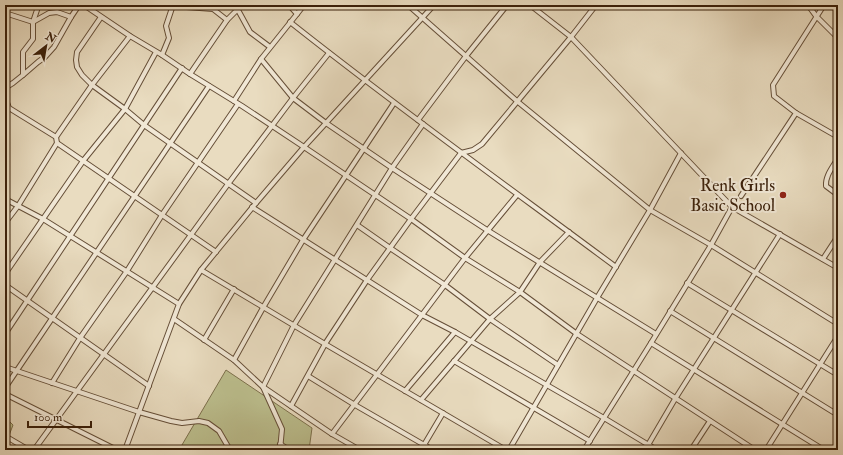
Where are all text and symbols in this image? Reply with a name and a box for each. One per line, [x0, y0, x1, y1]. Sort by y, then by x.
north arrow [26, 26, 66, 66]
text: N [42, 29, 59, 47]
place label: Renk Girls Basic School [690, 175, 776, 216]
marker: Renk Girls Basic School [778, 190, 788, 200]
scale bar [28, 403, 91, 429]
text: 100 m [34, 410, 63, 425]

